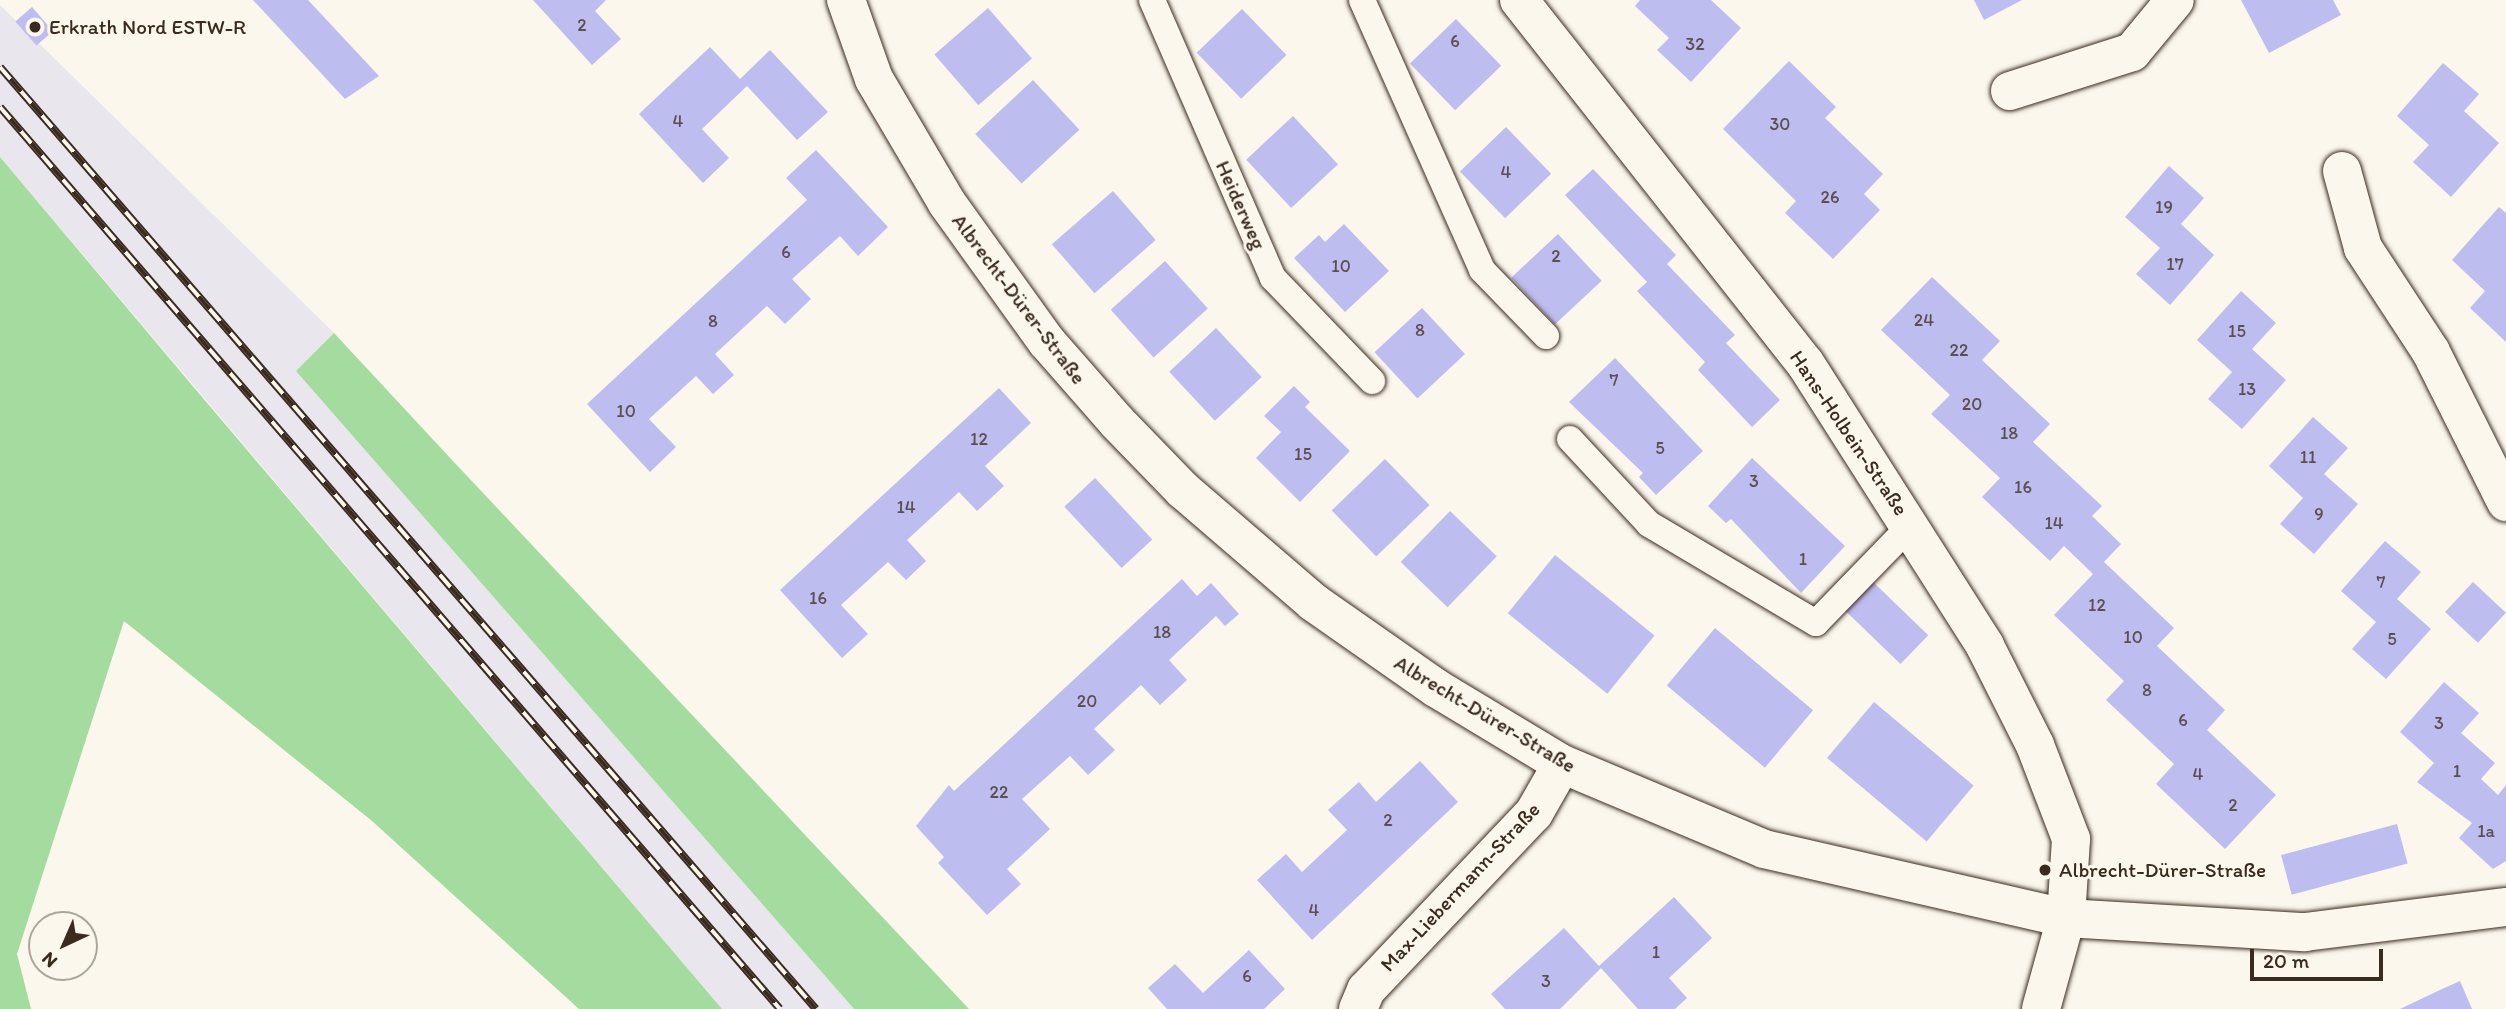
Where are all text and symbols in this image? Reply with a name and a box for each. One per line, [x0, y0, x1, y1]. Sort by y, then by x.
place label: Erkrath Nord ESTW-R [49, 14, 246, 40]
house number: 2 [577, 14, 587, 36]
marker: Erkrath Nord ESTW-R [27, 19, 43, 35]
house number: 6 [1450, 30, 1460, 52]
house number: 32 [1685, 33, 1705, 55]
house number: 4 [673, 110, 683, 132]
house number: 30 [1770, 113, 1790, 135]
street label: Heiderweg [1210, 157, 1272, 253]
house number: 4 [1501, 161, 1511, 183]
house number: 26 [1821, 186, 1839, 208]
house number: 19 [2155, 196, 2173, 218]
street label: Albrecht-Dürer-Straße [947, 209, 1091, 389]
house number: 6 [781, 241, 791, 263]
house number: 2 [1551, 245, 1561, 267]
house number: 17 [2166, 253, 2184, 275]
house number: 10 [1331, 255, 1351, 277]
house number: 24 [1914, 309, 1934, 331]
house number: 8 [708, 310, 718, 332]
house number: 8 [1415, 319, 1425, 341]
house number: 15 [2228, 320, 2246, 342]
house number: 22 [1950, 339, 1968, 361]
street label: Hans-Holbein-Straße [1784, 346, 1914, 520]
house number: 7 [1610, 369, 1618, 391]
house number: 13 [2238, 378, 2256, 400]
house number: 20 [1962, 393, 1982, 415]
house number: 10 [616, 400, 636, 422]
house number: 18 [2000, 422, 2018, 444]
house number: 12 [970, 428, 988, 450]
house number: 5 [1655, 437, 1665, 459]
house number: 15 [1294, 443, 1312, 465]
house number: 11 [2300, 446, 2316, 468]
house number: 3 [1749, 470, 1759, 492]
house number: 16 [2014, 476, 2032, 498]
house number: 14 [896, 496, 916, 518]
house number: 9 [2314, 503, 2324, 525]
house number: 14 [2044, 512, 2064, 534]
house number: 1 [1799, 548, 1807, 570]
house number: 7 [2377, 571, 2385, 593]
house number: 16 [809, 587, 827, 609]
house number: 12 [2088, 594, 2106, 616]
house number: 18 [1153, 621, 1171, 643]
house number: 10 [2123, 626, 2143, 648]
house number: 5 [2387, 628, 2397, 650]
street label: Albrecht-Dürer-Straße [1390, 650, 1580, 778]
house number: 8 [2142, 679, 2152, 701]
house number: 20 [1077, 690, 1097, 712]
house number: 6 [2178, 709, 2188, 731]
house number: 3 [2434, 712, 2444, 734]
house number: 1 [2453, 760, 2461, 782]
house number: 4 [2193, 763, 2203, 785]
house number: 22 [990, 781, 1008, 803]
house number: 2 [2228, 794, 2238, 816]
street label: Max-Liebermann-Straße [1375, 797, 1545, 977]
house number: 2 [1383, 809, 1393, 831]
house number: 1a [2477, 820, 2495, 842]
place label: Albrecht-Dürer-Straße [2059, 857, 2266, 883]
marker: Albrecht-Dürer-Straße [2037, 862, 2053, 878]
house number: 4 [1309, 899, 1319, 921]
north arrow [28, 911, 98, 981]
scale bar [2254, 936, 2387, 980]
house number: 1 [1652, 941, 1660, 963]
text: N [37, 947, 62, 973]
text: 20 m [2263, 948, 2309, 973]
house number: 6 [1242, 965, 1252, 987]
house number: 3 [1541, 970, 1551, 992]

